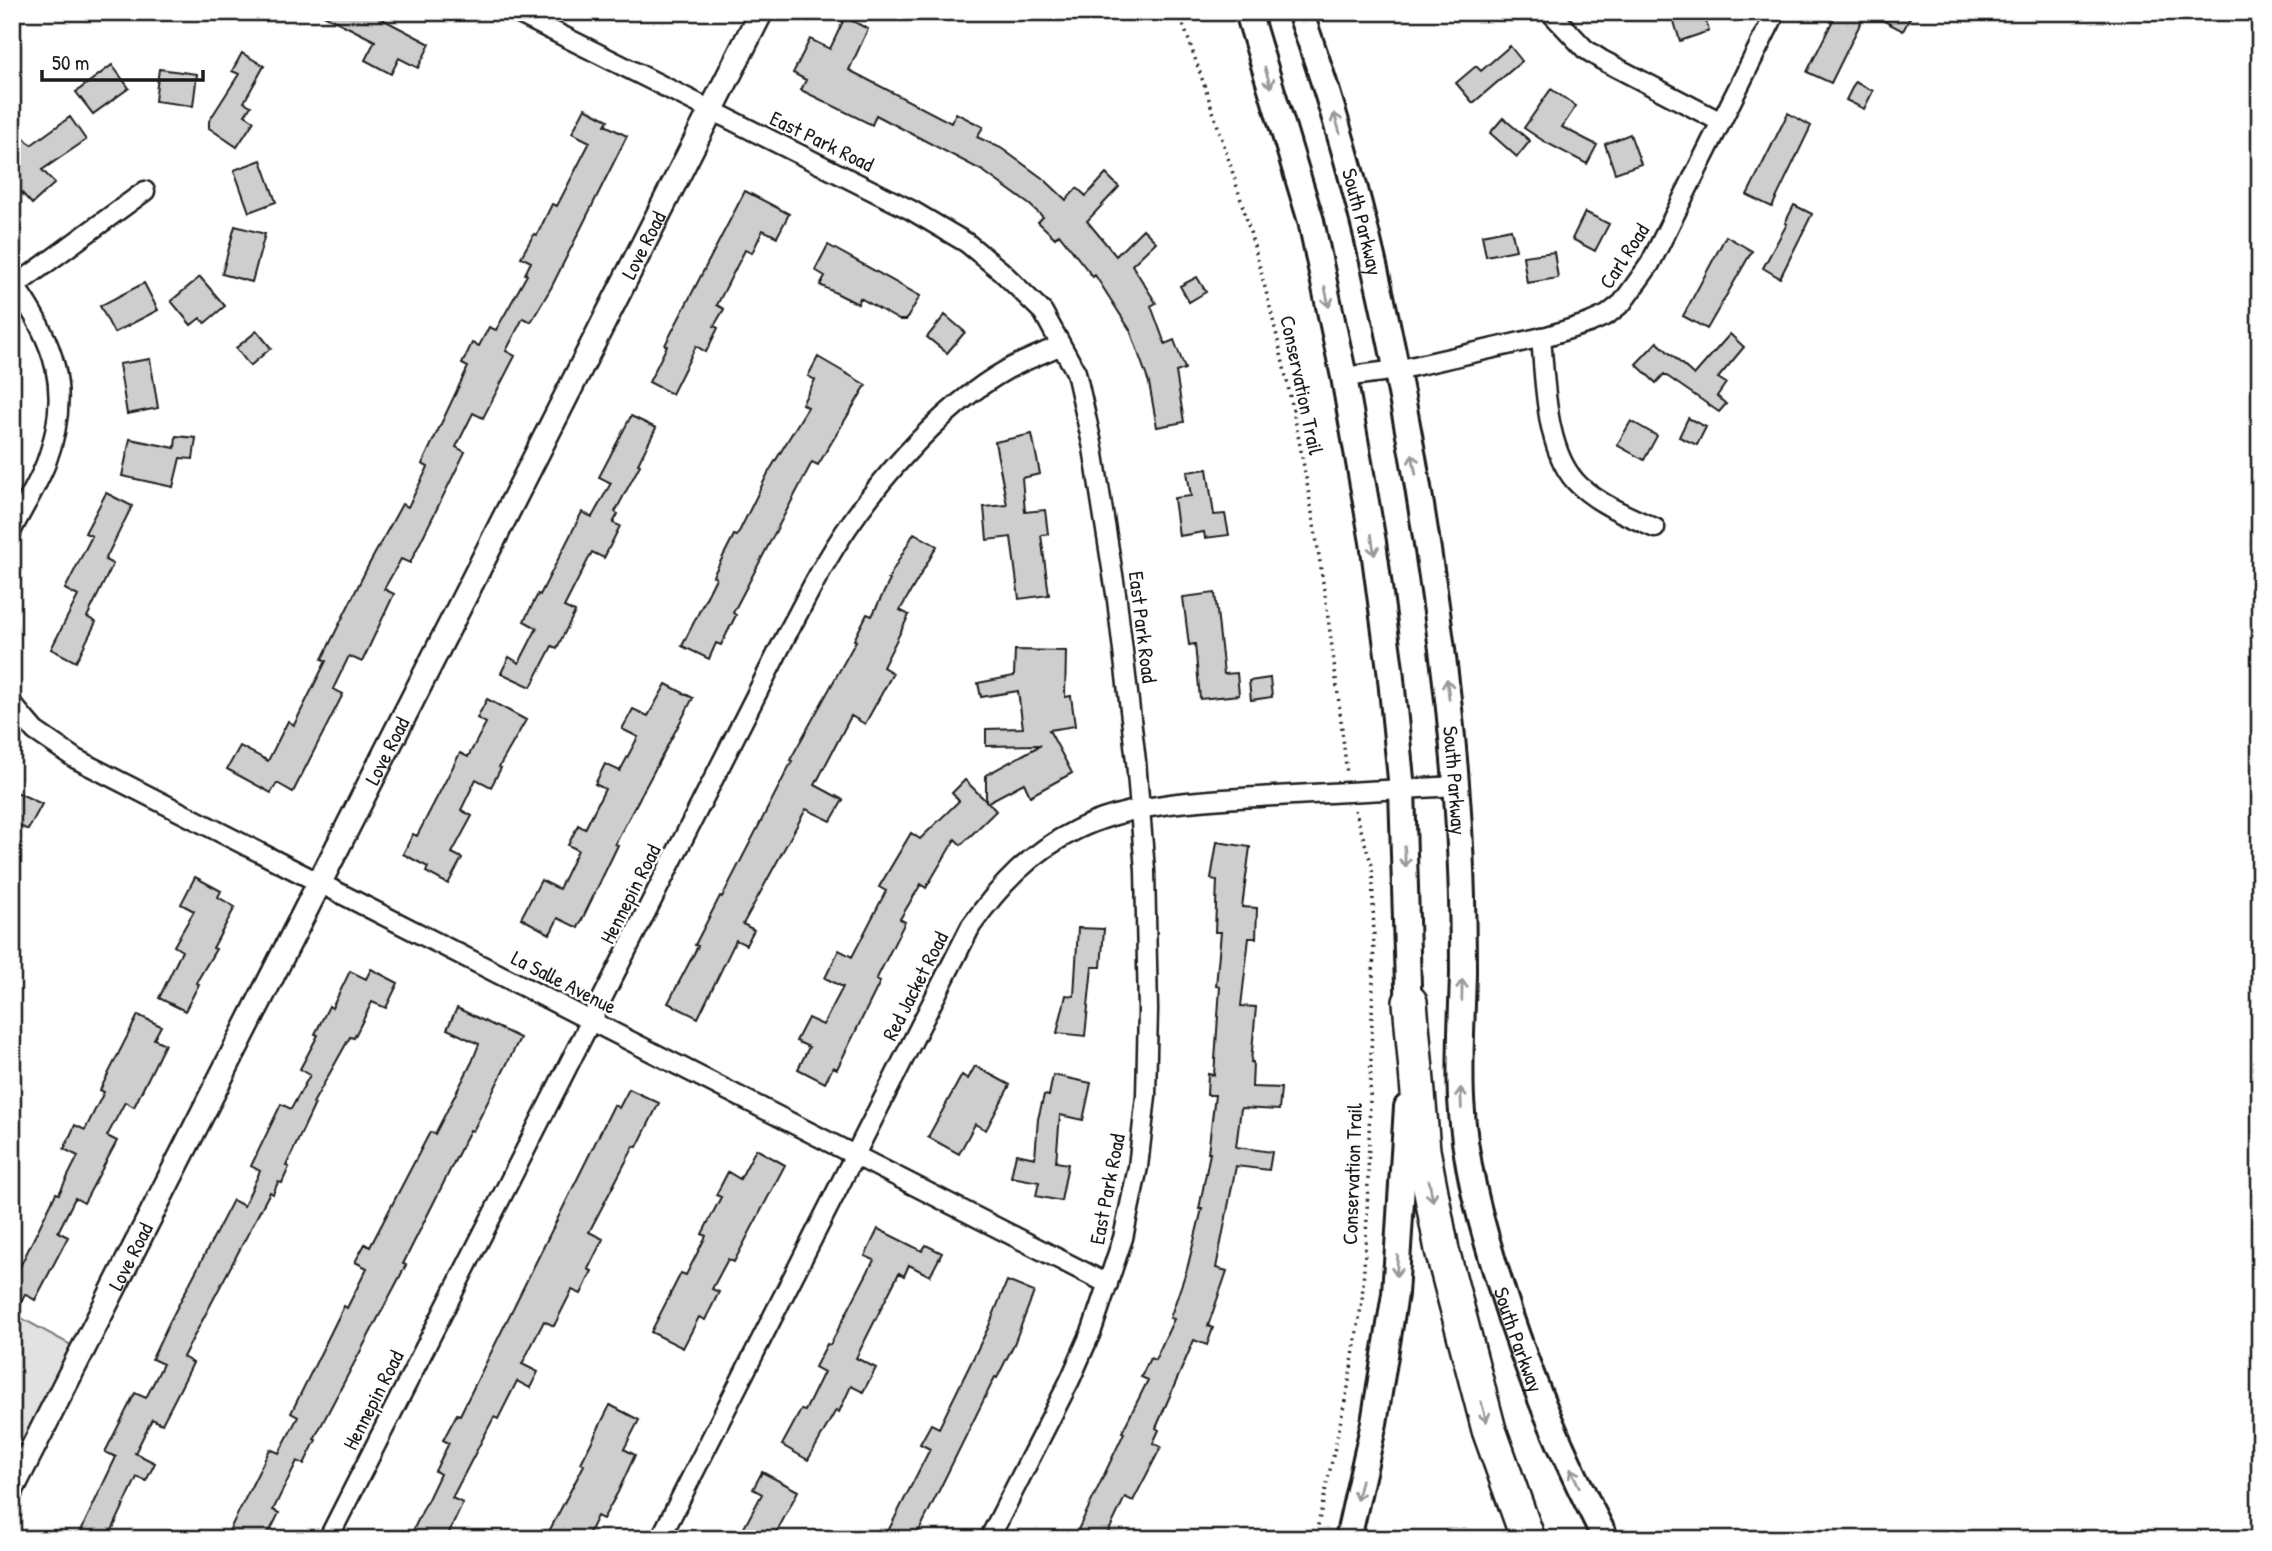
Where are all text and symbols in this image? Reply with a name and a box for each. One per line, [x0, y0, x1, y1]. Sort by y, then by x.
scale bar [42, 38, 203, 82]
text: 50 m [52, 48, 89, 77]
one-way arrow [1263, 66, 1275, 88]
street label: East Park Road [765, 103, 879, 179]
one-way arrow [1329, 113, 1342, 135]
street label: South Parkway [1335, 165, 1390, 278]
street label: Love Road [614, 206, 672, 284]
street label: Carl Road [1592, 218, 1656, 294]
one-way arrow [1320, 285, 1334, 308]
street label: Conservation Trail [1273, 313, 1331, 458]
one-way arrow [1407, 453, 1420, 476]
one-way arrow [1367, 533, 1380, 556]
street label: East Park Road [1122, 570, 1164, 684]
one-way arrow [1441, 678, 1454, 701]
street label: Love Road [357, 712, 416, 789]
street label: South Parkway [1437, 724, 1474, 836]
street label: Hennepin Road [593, 839, 667, 949]
one-way arrow [1398, 845, 1411, 868]
street label: Red Jacket Road [875, 927, 955, 1045]
street label: La Salle Avenue [507, 943, 621, 1021]
one-way arrow [1456, 978, 1469, 1001]
one-way arrow [1455, 1087, 1468, 1110]
street label: Conservation Trail [1335, 1102, 1369, 1245]
street label: East Park Road [1082, 1131, 1132, 1247]
one-way arrow [1425, 1179, 1438, 1202]
street label: Love Road [101, 1217, 159, 1295]
one-way arrow [1391, 1254, 1404, 1277]
street label: South Parkway [1487, 1283, 1551, 1396]
street label: Hennepin Road [336, 1345, 410, 1455]
one-way arrow [1478, 1400, 1491, 1423]
one-way arrow [1567, 1468, 1581, 1489]
one-way arrow [1352, 1478, 1365, 1501]

